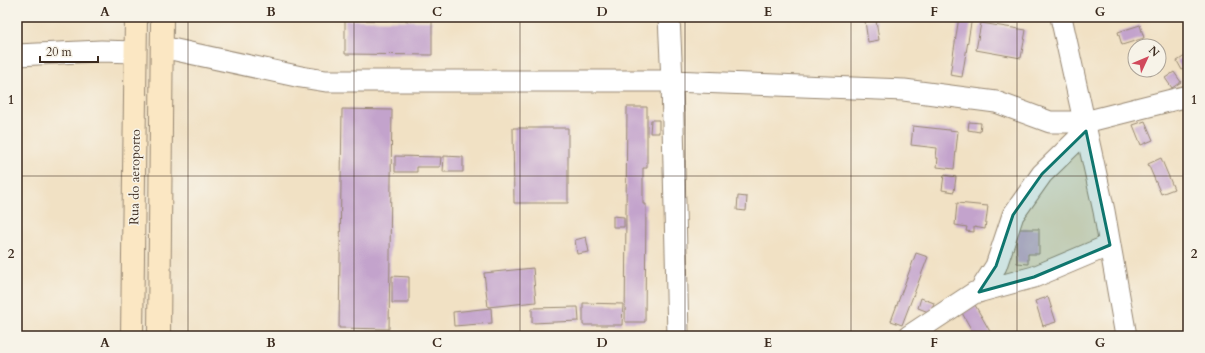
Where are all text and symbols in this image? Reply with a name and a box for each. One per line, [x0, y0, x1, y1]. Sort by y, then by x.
text: A [100, 3, 110, 21]
text: B [266, 3, 276, 21]
text: C [432, 3, 442, 21]
text: D [596, 3, 608, 21]
text: E [764, 3, 772, 21]
text: F [930, 3, 938, 21]
text: G [1095, 3, 1106, 21]
scale bar [40, 38, 98, 64]
north arrow [1127, 38, 1167, 78]
text: N [1145, 43, 1163, 60]
text: 20 m [46, 44, 73, 60]
text: 1 [8, 91, 14, 109]
text: 1 [1191, 91, 1197, 109]
street label: Rua do aeroporto [125, 129, 145, 225]
text: 2 [8, 245, 15, 263]
text: 2 [1191, 245, 1198, 263]
text: A [100, 334, 110, 352]
text: B [266, 334, 276, 352]
text: C [432, 334, 442, 352]
text: D [596, 334, 608, 352]
text: E [764, 334, 772, 352]
text: F [930, 334, 938, 352]
text: G [1095, 334, 1106, 352]

